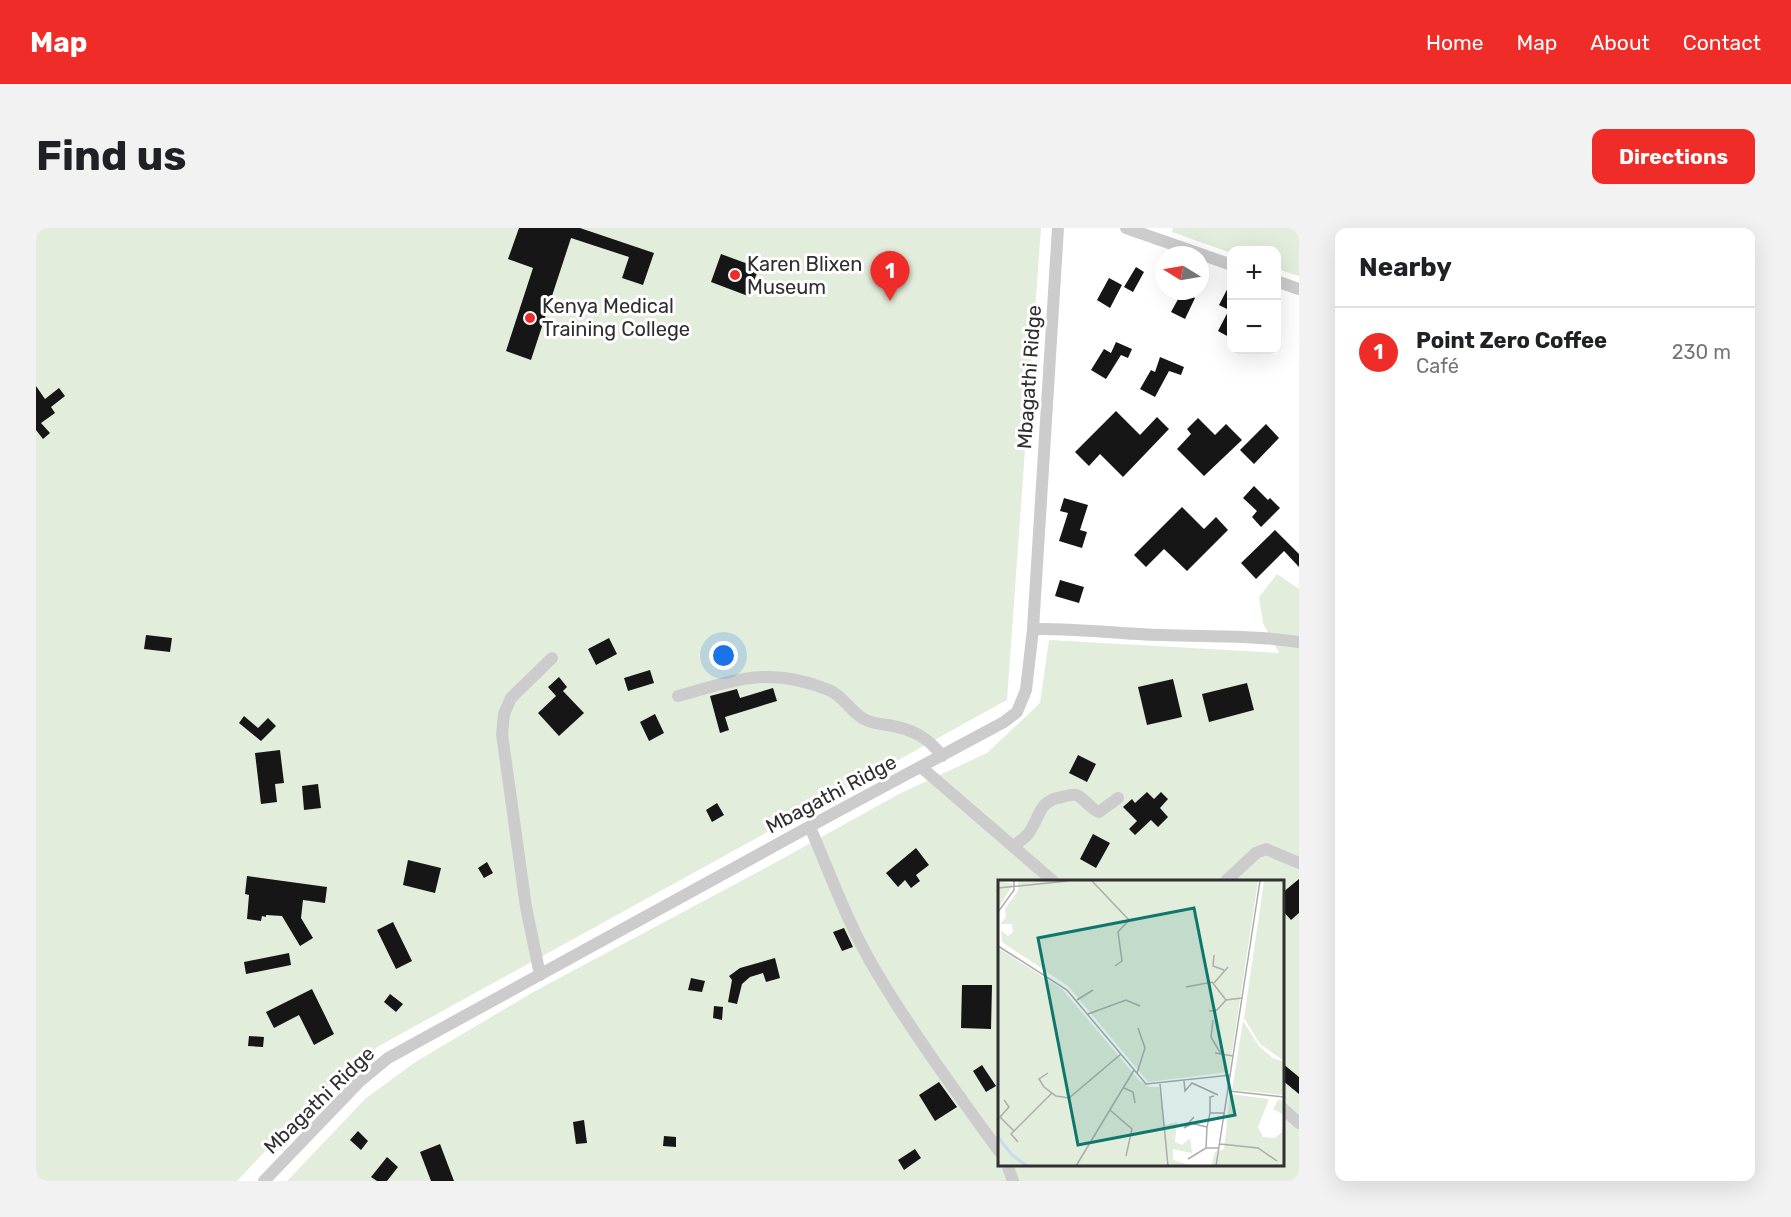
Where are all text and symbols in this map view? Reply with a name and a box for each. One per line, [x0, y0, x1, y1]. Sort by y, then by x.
text: Map [30, 26, 87, 59]
text: Home [1426, 30, 1483, 55]
text: Map [1516, 30, 1557, 55]
text: About [1590, 30, 1650, 55]
text: Contact [1683, 30, 1761, 55]
button: Directions [1592, 129, 1755, 184]
text: Find us [36, 131, 187, 181]
north arrow [1155, 246, 1209, 300]
map controls [1227, 246, 1281, 354]
button: + [1227, 246, 1281, 300]
pin: 1 [870, 251, 910, 301]
place label: Karen Blixen Museum [747, 252, 862, 299]
text: Nearby [1359, 252, 1452, 283]
marker: Karen Blixen Museum [728, 268, 742, 282]
place label: Kenya Medical Training College [542, 294, 690, 341]
button: − [1227, 300, 1281, 354]
street label: Mbagathi Ridge [1012, 304, 1046, 450]
marker: Kenya Medical Training College [523, 311, 537, 325]
text: Point Zero Coffee [1416, 327, 1607, 354]
text: 1 [1374, 340, 1383, 364]
text: 230 m [1672, 340, 1731, 364]
text: Café [1416, 354, 1459, 378]
your location [709, 641, 738, 670]
street label: Mbagathi Ridge [762, 749, 900, 839]
inset map [998, 880, 1284, 1166]
street label: Mbagathi Ridge [259, 1041, 379, 1159]

